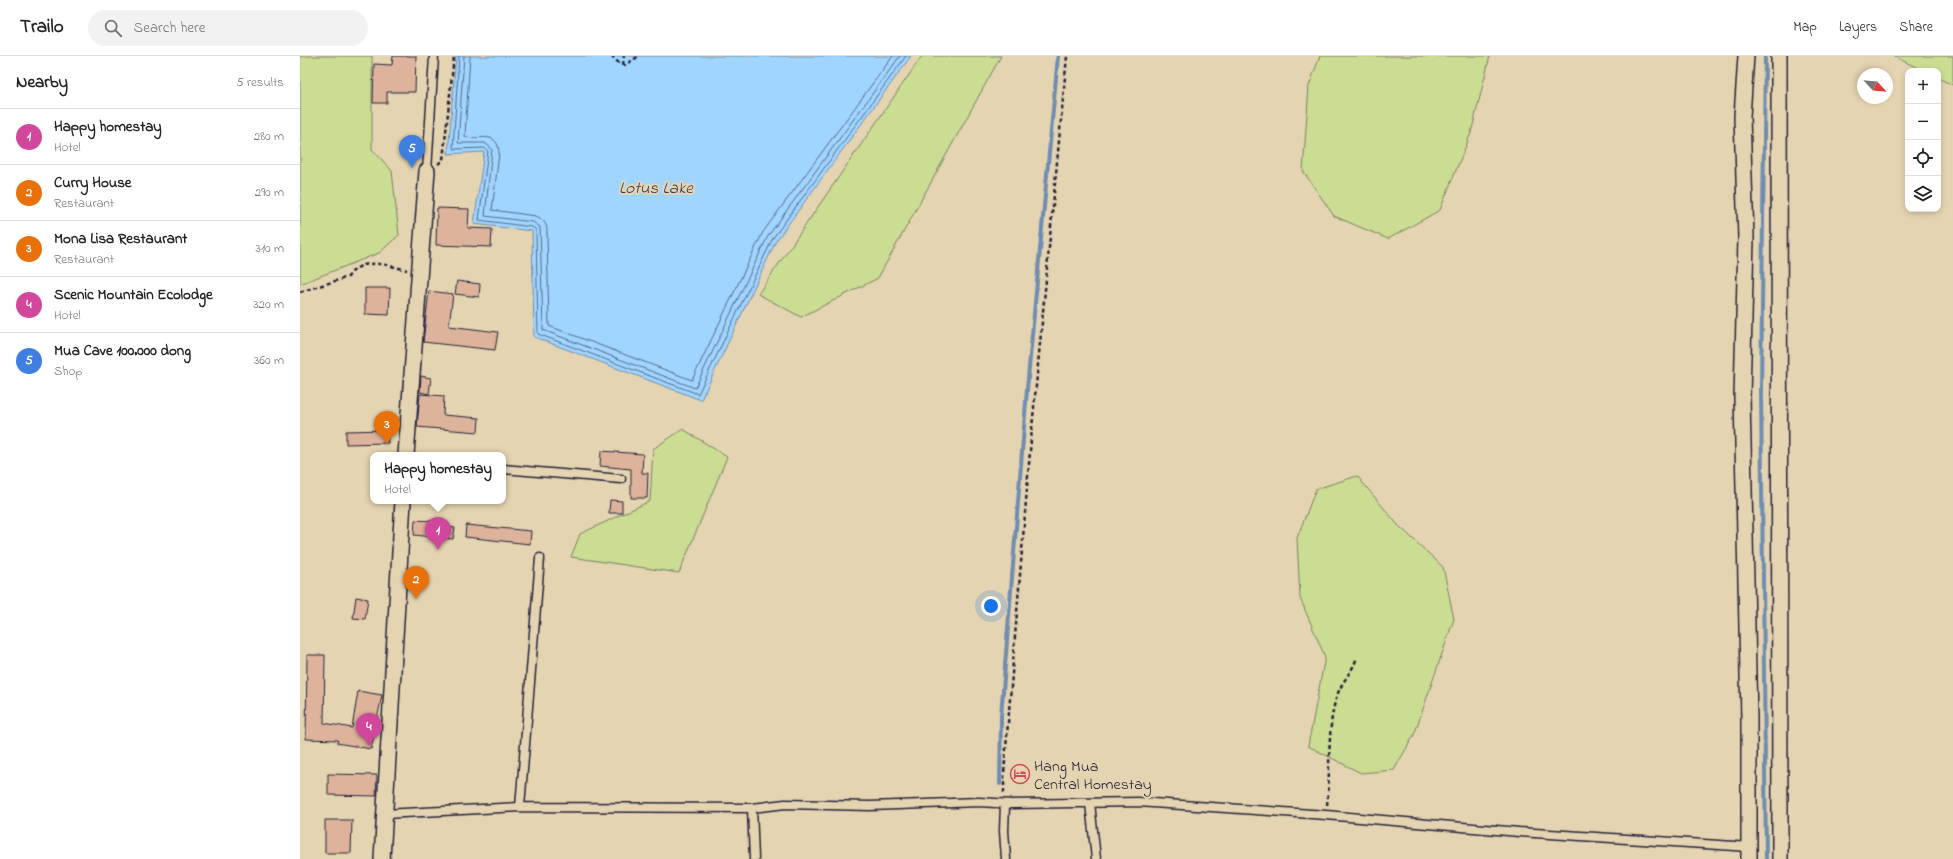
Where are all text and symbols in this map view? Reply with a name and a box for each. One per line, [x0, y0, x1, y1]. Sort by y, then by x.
search box [88, 10, 368, 46]
text: Trailo [20, 14, 64, 41]
icon: search [102, 17, 124, 39]
text: Search here [134, 17, 205, 39]
text: Map [1793, 17, 1817, 38]
text: Layers [1839, 17, 1877, 38]
text: Share [1899, 17, 1933, 38]
north arrow [1857, 68, 1893, 104]
map controls [1905, 68, 1941, 212]
button: + [1905, 68, 1941, 104]
text: Nearby [16, 70, 68, 95]
text: 5 results [236, 73, 284, 92]
button: − [1905, 104, 1941, 140]
text: Happy homestay [54, 116, 162, 138]
text: 1 [27, 127, 31, 146]
text: 280 m [254, 127, 284, 146]
pin: 5 [399, 135, 425, 168]
text: Hotel [54, 138, 81, 157]
button: locate [1905, 140, 1941, 176]
text: Curry House [54, 172, 132, 194]
water label: Lotus Lake [619, 176, 694, 201]
button: layers [1905, 176, 1941, 212]
text: 2 [26, 183, 32, 202]
text: 290 m [255, 183, 284, 202]
text: Restaurant [54, 194, 114, 213]
text: Mona Lisa Restaurant [54, 228, 187, 250]
text: 3 [26, 239, 32, 258]
text: 310 m [256, 239, 284, 258]
text: Restaurant [54, 250, 114, 269]
text: Scenic Mountain Ecolodge [54, 284, 213, 306]
text: 4 [26, 295, 32, 314]
text: 320 m [253, 295, 284, 314]
text: Hotel [54, 306, 81, 325]
text: Mua Cave 100.000 dong [54, 340, 191, 362]
text: 5 [25, 351, 33, 370]
text: 360 m [254, 351, 284, 370]
text: Shop [54, 362, 82, 381]
pin: 3 [374, 411, 400, 444]
popup [370, 452, 506, 504]
text: Happy homestay [384, 458, 492, 480]
text: Hotel [384, 480, 411, 499]
pin: 1 [425, 517, 451, 550]
pin: 2 [403, 566, 429, 599]
your location [981, 596, 1001, 616]
pin: 4 [356, 713, 382, 746]
place label: Hang Mua Central Homestay [1034, 755, 1152, 797]
hotel icon: Hang Mua Central Homestay [1009, 763, 1031, 785]

